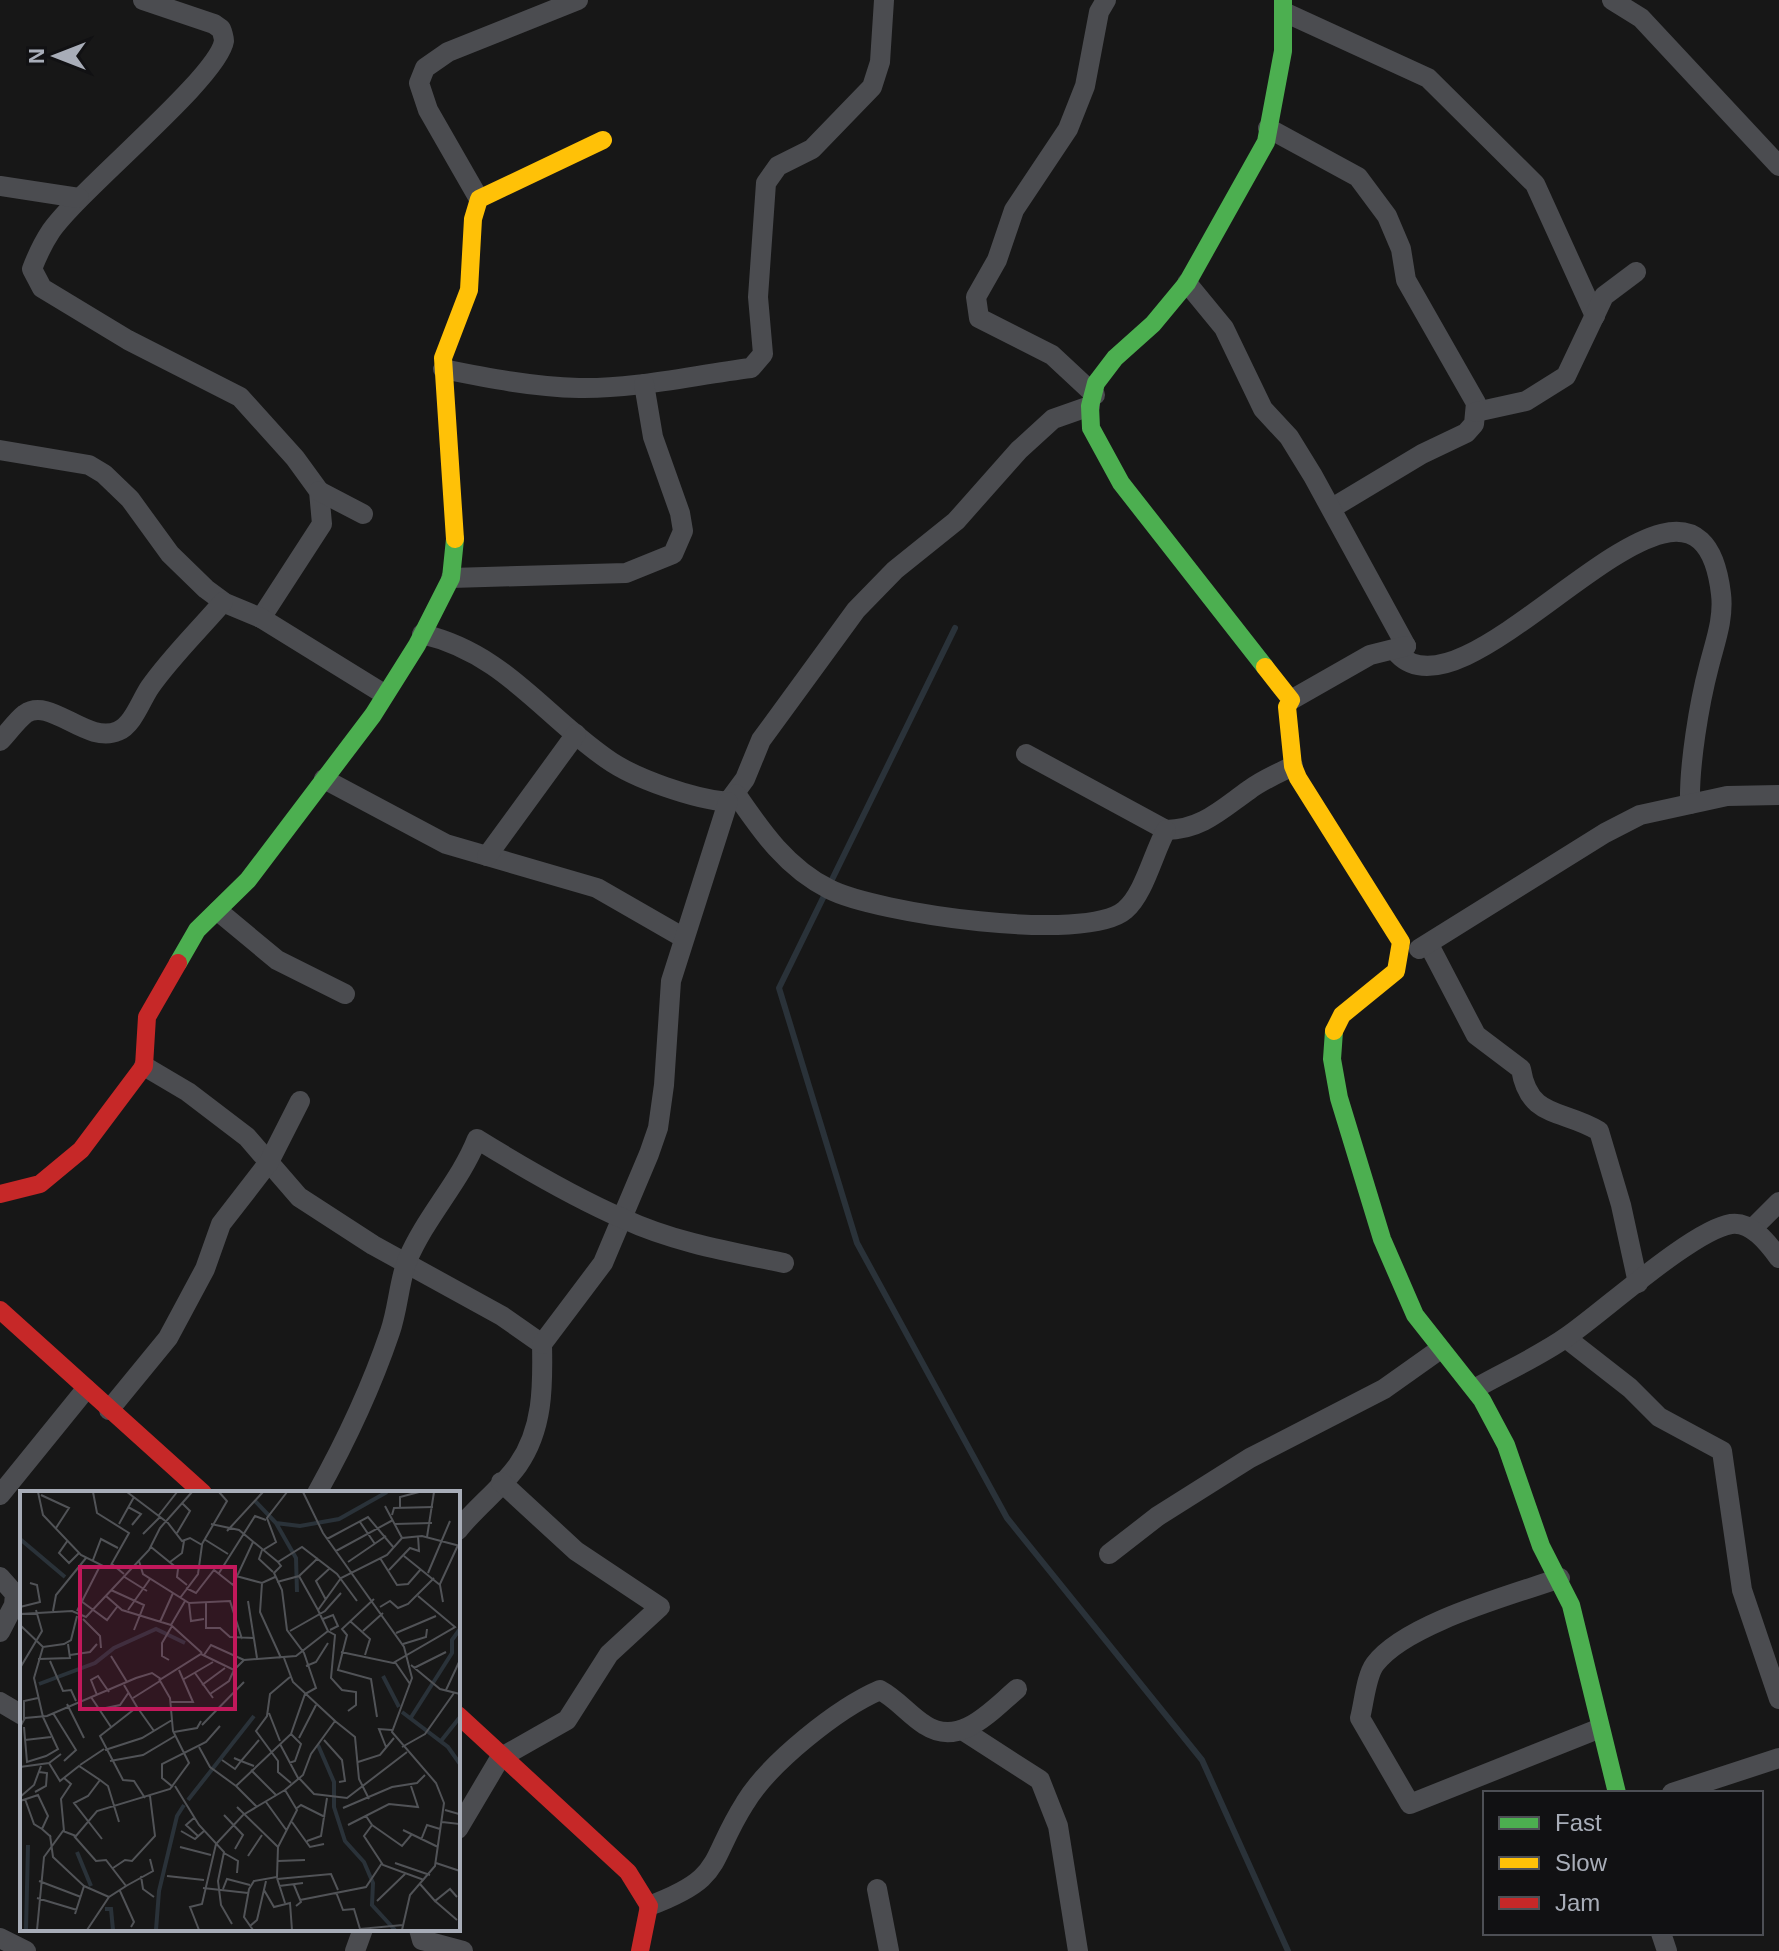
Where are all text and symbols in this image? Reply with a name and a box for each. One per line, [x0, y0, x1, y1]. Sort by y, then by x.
north arrow [16, 16, 96, 96]
text: N [24, 48, 49, 64]
inset map [20, 1491, 460, 1931]
legend [1483, 1791, 1763, 1935]
text: Fast [1555, 1809, 1602, 1836]
text: Slow [1555, 1849, 1608, 1876]
text: Jam [1555, 1889, 1600, 1916]

